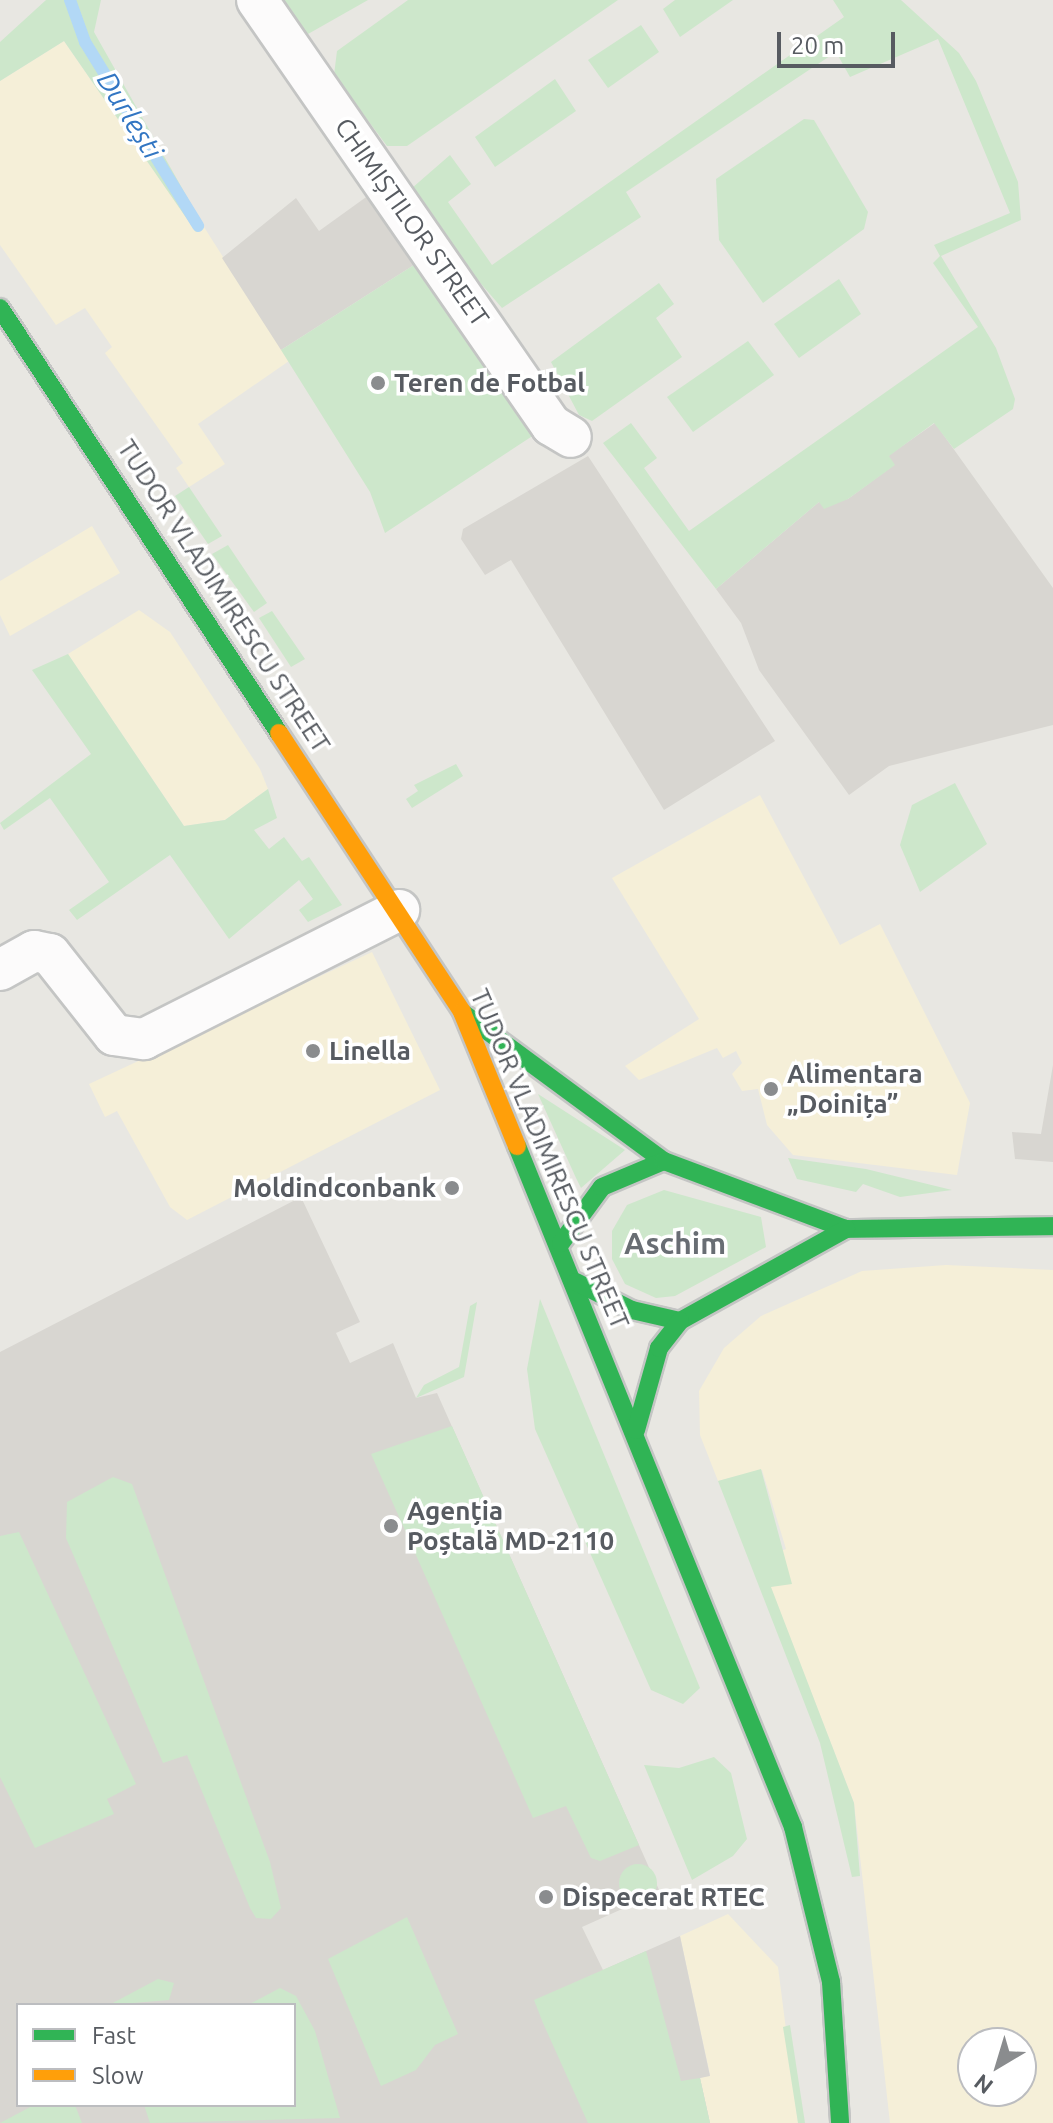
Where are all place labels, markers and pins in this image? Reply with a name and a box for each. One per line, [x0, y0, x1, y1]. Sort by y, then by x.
place label: Teren de Fotbal [394, 367, 585, 399]
marker: Teren de Fotbal [369, 374, 387, 392]
place label: Linella [329, 1035, 411, 1067]
marker: Linella [304, 1042, 322, 1060]
place label: Alimentara „Doinița” [787, 1058, 923, 1120]
marker: Alimentara „Doinița” [762, 1080, 780, 1098]
place label: Moldindconbank [233, 1172, 436, 1204]
marker: Moldindconbank [443, 1179, 461, 1197]
place label: Agenția Poștală MD-2110 [407, 1495, 614, 1556]
marker: Agenția Poștală MD-2110 [382, 1517, 400, 1535]
place label: Dispecerat RTEC [562, 1881, 765, 1913]
marker: Dispecerat RTEC [537, 1888, 555, 1906]

